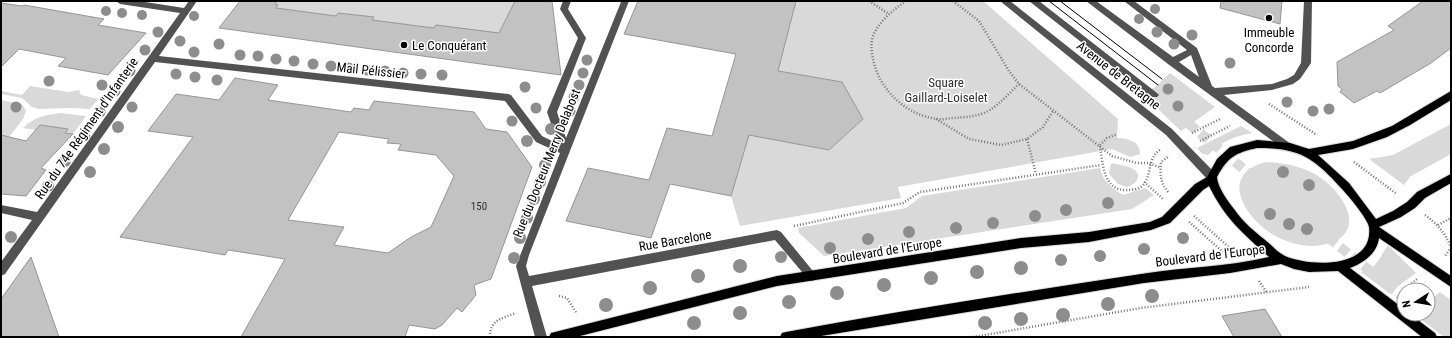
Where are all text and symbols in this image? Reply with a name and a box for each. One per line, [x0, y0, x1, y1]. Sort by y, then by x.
marker: Immeuble Concorde [1264, 13, 1274, 23]
place label: Immeuble Concorde [1244, 25, 1294, 55]
place label: Le Conquérant [412, 38, 487, 53]
street label: Avenue de Bretagne [1074, 38, 1163, 113]
marker: Le Conquérant [399, 40, 409, 50]
street label: Rue du 74e Régiment d'Infanterie [32, 55, 141, 202]
street label: Mail Pélissier [336, 59, 406, 82]
park label: Square Gaillard-Loiselet [904, 75, 988, 105]
street label: Rue du Docteur Merry Delabost [510, 87, 583, 240]
house number: 150 [471, 200, 487, 213]
street label: Rue Barcelone [638, 227, 713, 254]
street label: Boulevard de l'Europe [832, 234, 943, 267]
street label: Boulevard de l'Europe [1154, 241, 1266, 270]
north arrow [1396, 282, 1436, 322]
text: N [1400, 299, 1414, 309]

